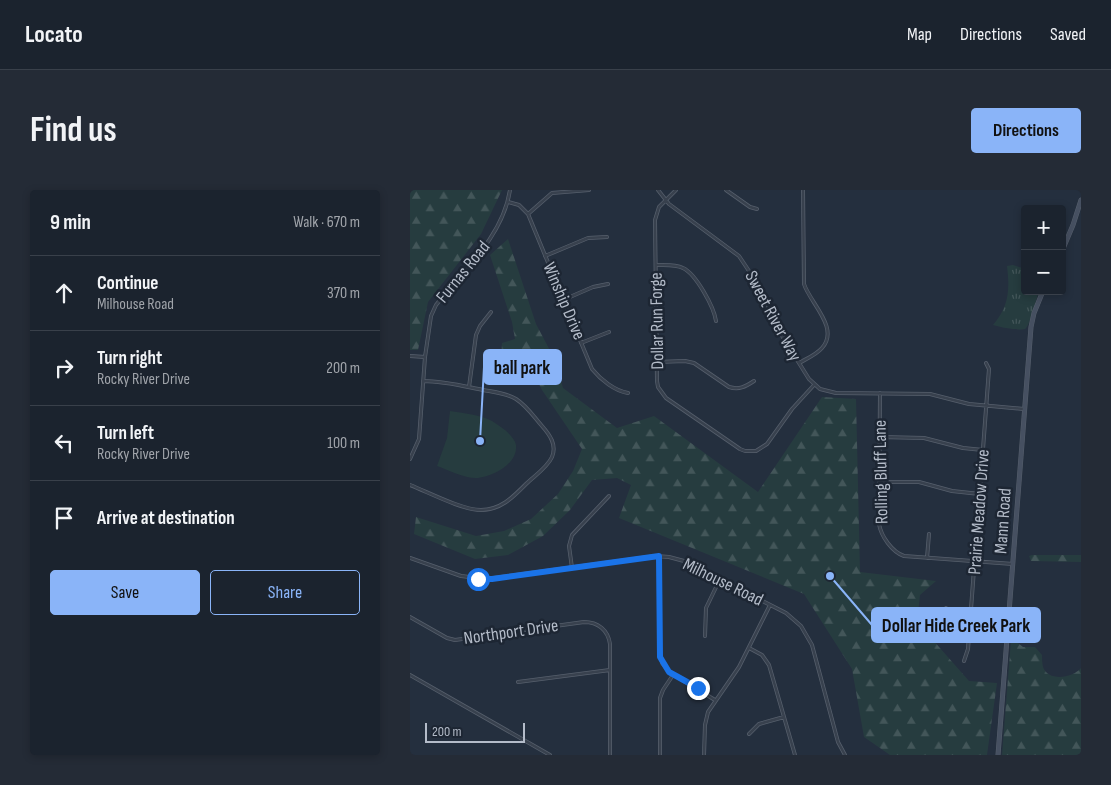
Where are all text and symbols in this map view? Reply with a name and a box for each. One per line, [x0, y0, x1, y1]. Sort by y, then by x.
text: Locato [25, 20, 83, 49]
text: Map [907, 24, 932, 45]
text: Directions [960, 24, 1022, 45]
text: Saved [1050, 24, 1086, 45]
button: Directions [971, 108, 1081, 153]
text: Find us [30, 109, 117, 152]
map controls [1021, 205, 1066, 295]
button: + [1021, 205, 1066, 250]
text: 9 min [50, 210, 91, 235]
text: Walk · 670 m [293, 213, 360, 232]
street label: Furnas Road [432, 237, 494, 307]
button: − [1021, 250, 1066, 295]
street label: Winship Drive [538, 259, 590, 343]
street label: Sweet River Way [740, 267, 806, 365]
text: Continue [97, 272, 158, 295]
street label: Dollar Run Forge [646, 272, 668, 370]
icon: ahead [50, 279, 78, 307]
text: 370 m [327, 284, 360, 303]
text: Milhouse Road [97, 295, 174, 314]
text: Turn right [97, 347, 162, 370]
callout: ball park [484, 350, 561, 384]
icon: right [50, 354, 78, 382]
text: ball park [494, 357, 550, 380]
text: 200 m [326, 359, 360, 378]
text: Rocky River Drive [97, 370, 190, 389]
street label: Rolling Bluff Lane [870, 420, 892, 524]
text: Turn left [97, 422, 154, 445]
icon: left [50, 429, 78, 457]
text: 100 m [327, 434, 360, 453]
text: Rocky River Drive [97, 445, 190, 464]
street label: Prairie Meadow Drive [964, 449, 994, 575]
street label: Mann Road [990, 487, 1016, 555]
icon: arrive [50, 504, 78, 532]
text: Arrive at destination [97, 507, 235, 530]
street label: Milhouse Road [679, 554, 767, 610]
route start [467, 568, 490, 591]
button: Save [50, 570, 200, 615]
button: Share [210, 570, 360, 615]
callout: Dollar Hide Creek Park [872, 608, 1040, 642]
street label: Northport Drive [462, 615, 560, 649]
text: Dollar Hide Creek Park [882, 615, 1030, 638]
route end [687, 677, 710, 700]
scale bar [425, 720, 525, 743]
text: 200 m [432, 723, 461, 740]

